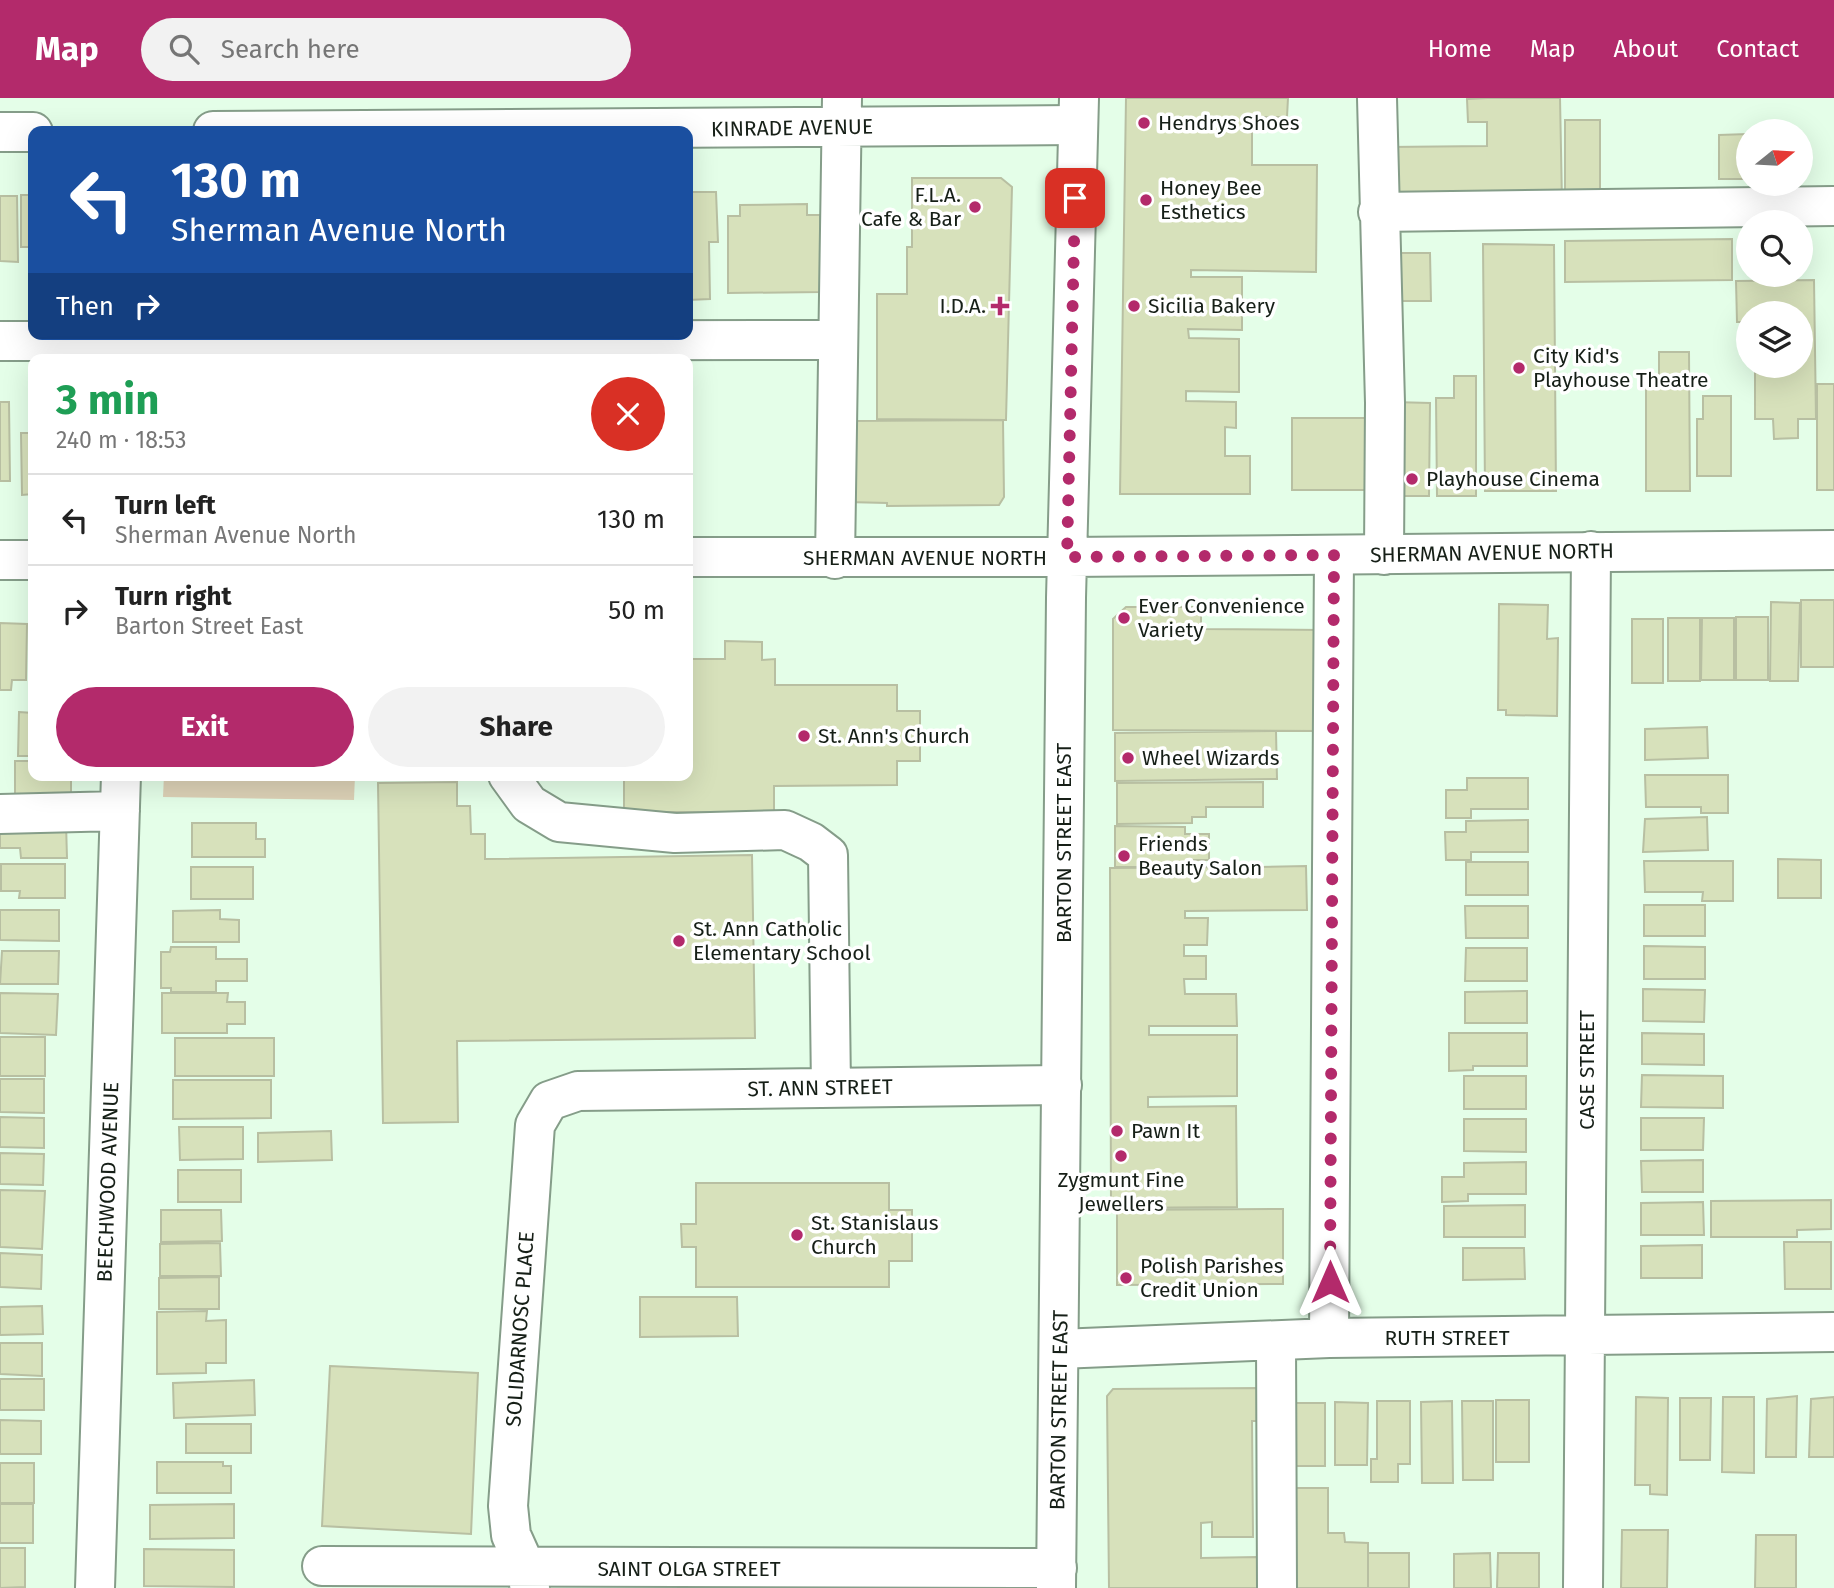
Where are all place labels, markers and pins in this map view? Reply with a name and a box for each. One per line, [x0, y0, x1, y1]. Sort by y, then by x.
place label: Hendrys Shoes [1158, 110, 1300, 136]
marker: Hendrys Shoes [1136, 115, 1152, 131]
pin [1045, 168, 1105, 228]
place label: Honey Bee Esthetics [1160, 175, 1262, 225]
place label: F.L.A. Cafe & Bar [861, 182, 961, 232]
marker: Honey Bee Esthetics [1138, 192, 1154, 208]
marker: F.L.A. Cafe & Bar [967, 199, 983, 215]
place label: I.D.A. [939, 293, 986, 319]
place label: Sicilia Bakery [1148, 293, 1276, 319]
marker: I.D.A. [992, 298, 1008, 314]
marker: Sicilia Bakery [1126, 298, 1142, 314]
place label: City Kid's Playhouse Theatre [1533, 343, 1708, 393]
marker: City Kid's Playhouse Theatre [1511, 360, 1527, 376]
place label: Playhouse Cinema [1426, 466, 1600, 492]
marker: Playhouse Cinema [1404, 471, 1420, 487]
place label: Ever Convenience Variety [1138, 593, 1305, 643]
marker: Ever Convenience Variety [1116, 610, 1132, 626]
place label: St. Ann's Church [818, 723, 970, 749]
marker: St. Ann's Church [796, 728, 812, 744]
place label: Wheel Wizards [1142, 745, 1280, 771]
marker: Wheel Wizards [1120, 750, 1136, 766]
place label: Friends Beauty Salon [1138, 831, 1262, 881]
marker: Friends Beauty Salon [1116, 848, 1132, 864]
place label: St. Ann Catholic Elementary School [693, 916, 871, 966]
marker: St. Ann Catholic Elementary School [671, 933, 687, 949]
place label: Pawn It [1131, 1118, 1200, 1144]
marker: Pawn It [1109, 1123, 1125, 1139]
marker: Zygmunt Fine Jewellers [1113, 1148, 1129, 1164]
place label: Zygmunt Fine Jewellers [1058, 1167, 1184, 1217]
place label: St. Stanislaus Church [811, 1210, 939, 1260]
marker: St. Stanislaus Church [789, 1227, 805, 1243]
place label: Polish Parishes Credit Union [1140, 1253, 1284, 1303]
marker: Polish Parishes Credit Union [1118, 1270, 1134, 1286]

